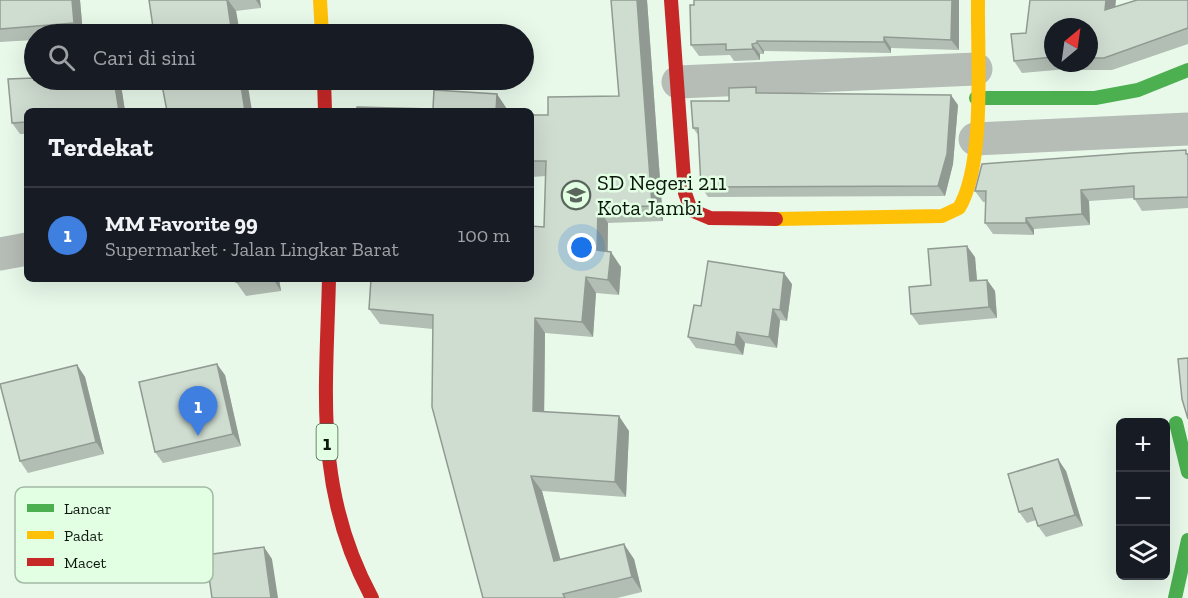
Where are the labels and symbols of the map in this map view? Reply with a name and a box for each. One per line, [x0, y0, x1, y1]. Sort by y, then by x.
north arrow [1044, 18, 1098, 72]
place label: SD Negeri 211 Kota Jambi [597, 169, 727, 221]
school or university icon: SD Negeri 211 Kota Jambi [560, 179, 592, 211]
your location [567, 233, 596, 262]
pin: 1 [178, 386, 218, 436]
road number: 1 [316, 424, 338, 460]
legend [15, 487, 213, 583]
text: Lancar [64, 499, 112, 518]
text: Padat [64, 526, 103, 545]
text: Macet [64, 553, 107, 572]

